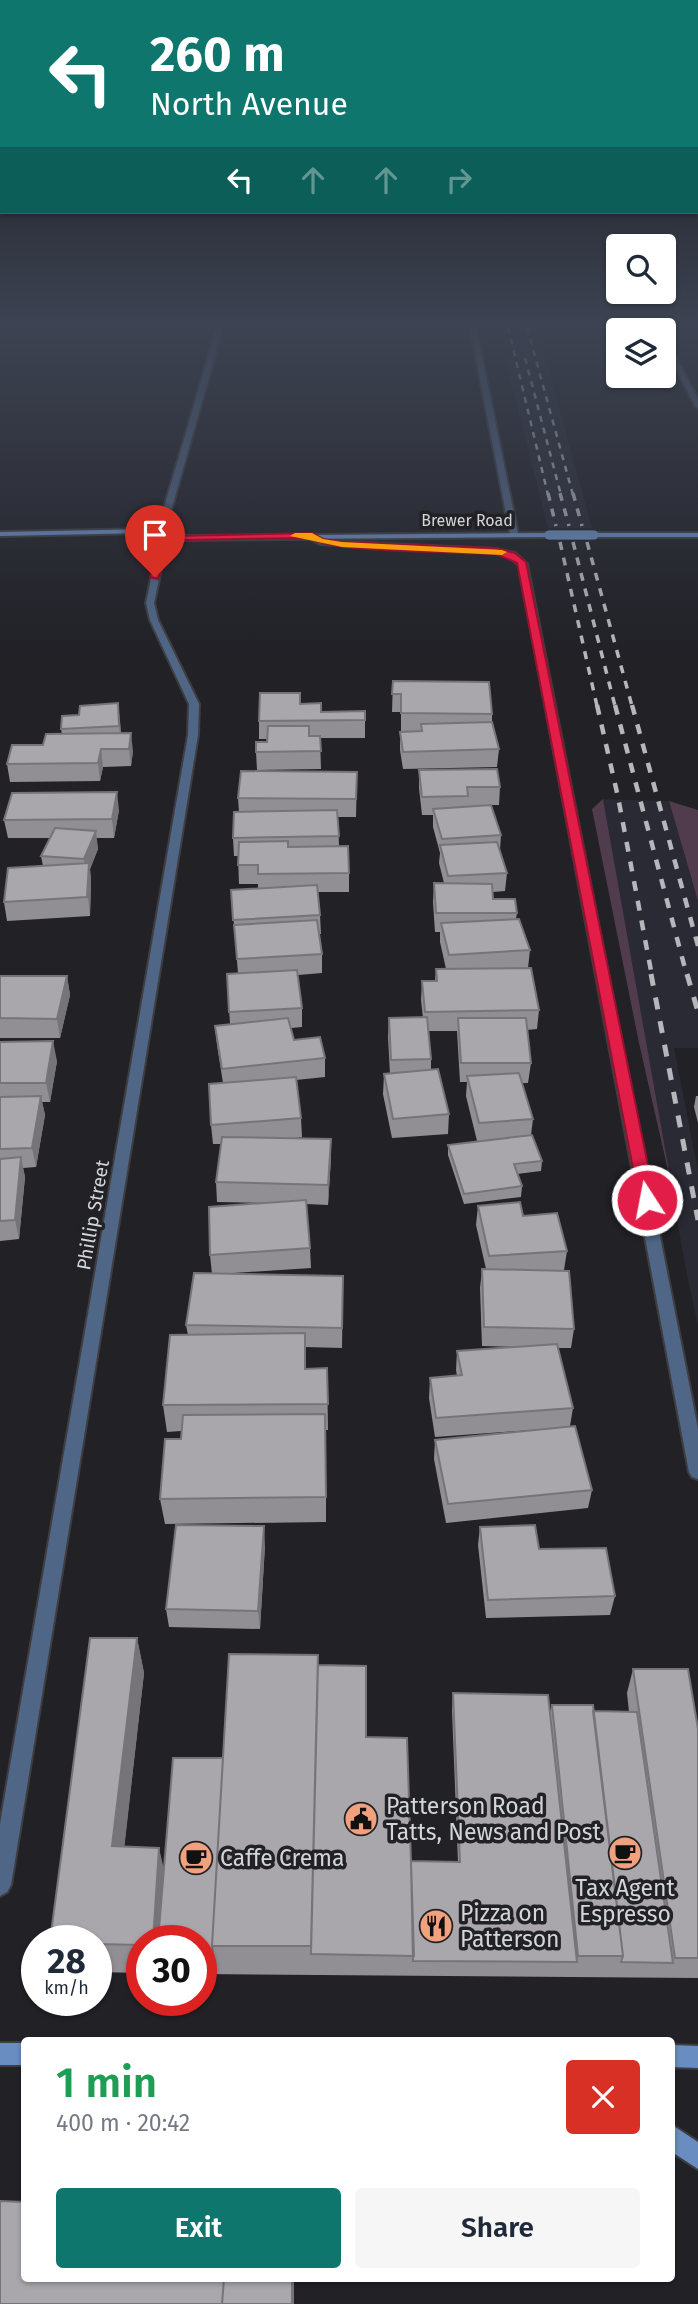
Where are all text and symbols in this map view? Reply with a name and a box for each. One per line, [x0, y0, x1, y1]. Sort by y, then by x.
text: 260 m [150, 25, 285, 84]
icon: left [35, 28, 126, 119]
text: North Avenue [150, 85, 348, 123]
icon: left [221, 161, 259, 199]
icon: ahead [294, 161, 332, 199]
icon: ahead [367, 161, 405, 199]
icon: right [440, 161, 478, 199]
map controls [606, 234, 676, 388]
button: search [606, 234, 676, 304]
button: layers [606, 318, 676, 388]
pin [125, 505, 185, 577]
street label: Brewer Road [421, 511, 513, 530]
icon: arrive [136, 516, 174, 554]
street label: Phillip Street [72, 1158, 114, 1272]
position arrow [610, 1163, 684, 1237]
place label: Patterson Road Tatts, News and Post [386, 1792, 601, 1846]
public building icon: Patterson Road Tatts, News and Post [342, 1800, 380, 1838]
cafe icon: Tax Agent Espresso [606, 1834, 644, 1872]
cafe icon: Caffe Crema [177, 1839, 215, 1877]
place label: Caffe Crema [220, 1844, 344, 1872]
place label: Tax Agent Espresso [575, 1874, 675, 1928]
place label: Pizza on Patterson [460, 1899, 560, 1953]
restaurant icon: Pizza on Patterson [417, 1907, 455, 1945]
speed limit sign: 30 [126, 1925, 217, 2016]
text: 28 [47, 1940, 86, 1982]
text: km/h [44, 1977, 89, 1999]
text: 1 min [56, 2058, 157, 2108]
button: close [566, 2060, 640, 2134]
text: 400 m · 20:42 [56, 2109, 190, 2137]
button: Exit [56, 2188, 341, 2268]
button: Share [355, 2188, 640, 2268]

